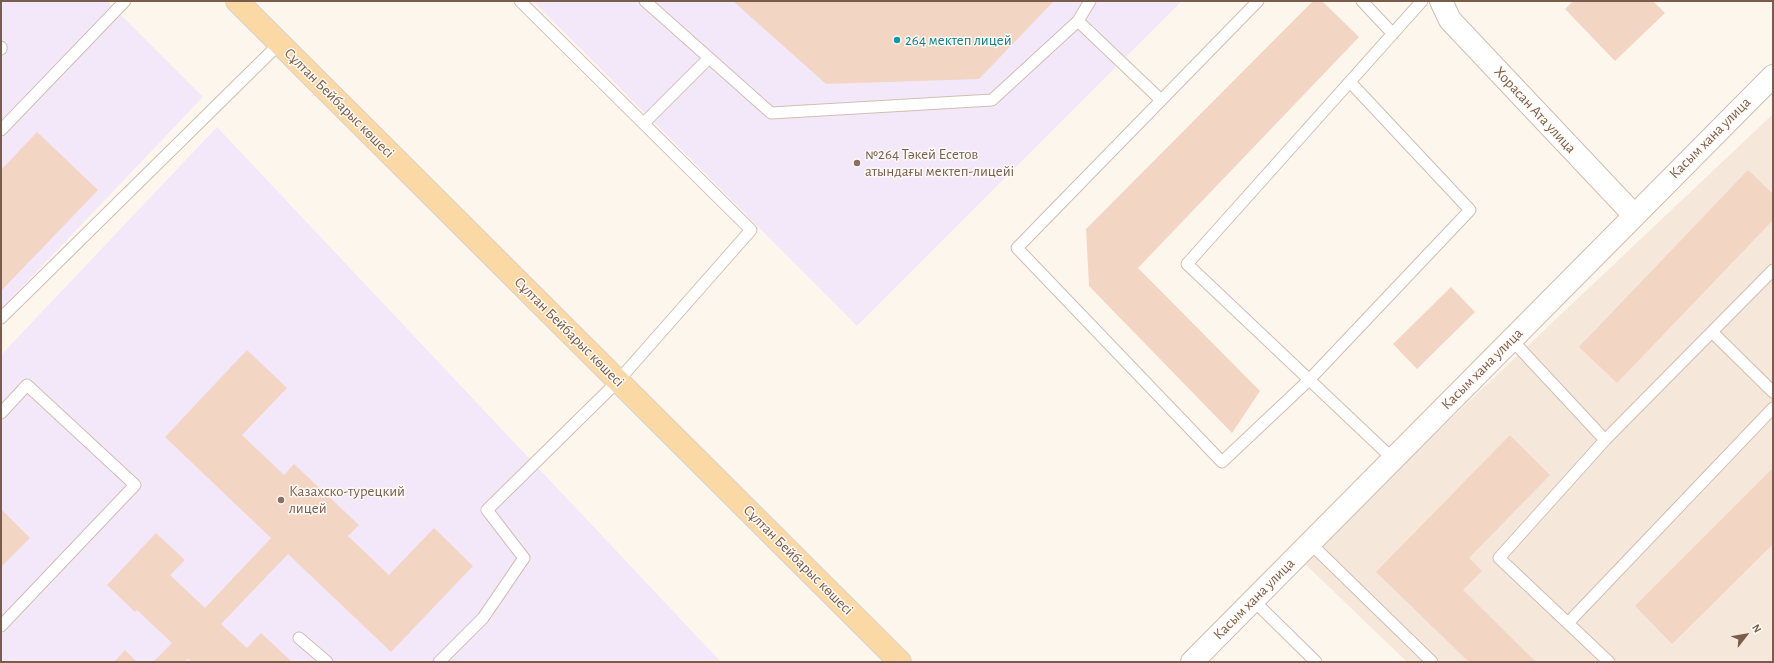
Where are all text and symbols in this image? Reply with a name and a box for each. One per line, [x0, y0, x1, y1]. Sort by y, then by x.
place label: 264 мектеп лицей [905, 31, 1012, 49]
marker: 264 мектеп лицей [892, 35, 902, 45]
street label: Сұлтан Бейбарыс көшесі [280, 44, 398, 162]
street label: Хорасан Ата улица [1490, 63, 1580, 157]
street label: Касым хана улица [1665, 93, 1755, 183]
place label: №264 Тәкей Есетов атындағы мектеп-лицейі [865, 145, 1014, 180]
marker: №264 Тәкей Есетов атындағы мектеп-лицейі [852, 158, 862, 168]
street label: Сұлтан Бейбарыс көшесі [510, 273, 628, 391]
street label: Касым хана улица [1437, 324, 1527, 414]
place label: Казахско-турецкий лицей [289, 482, 405, 517]
marker: Казахско-турецкий лицей [276, 495, 286, 505]
street label: Сұлтан Бейбарыс көшесі [739, 501, 857, 619]
street label: Касым хана улица [1209, 554, 1299, 644]
north arrow [1726, 615, 1766, 655]
text: N [1750, 622, 1763, 635]

